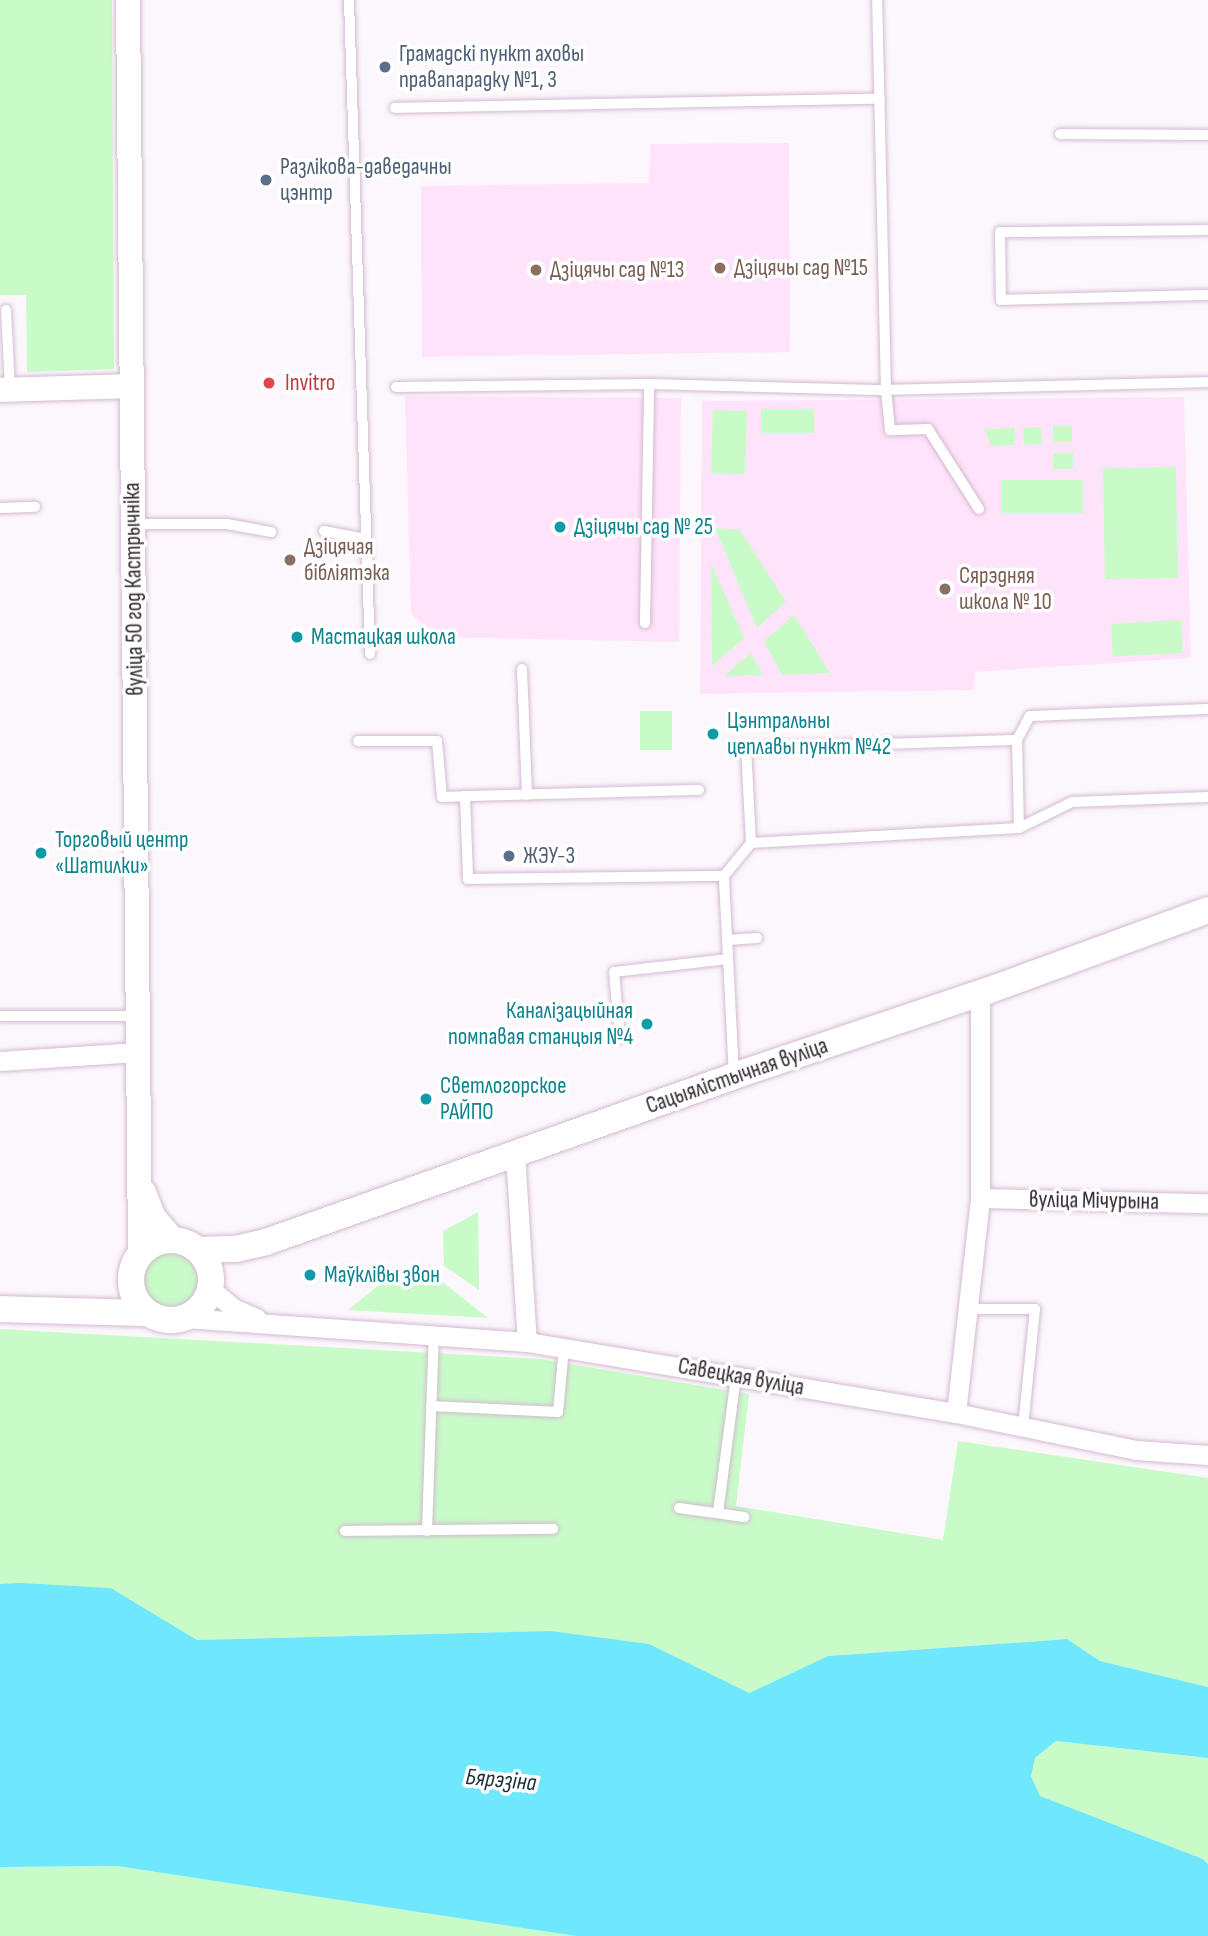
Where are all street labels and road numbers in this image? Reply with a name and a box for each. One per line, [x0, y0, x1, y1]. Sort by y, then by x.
street label: вуліца 50 год Кастрычніка [118, 482, 150, 696]
street label: Сацыялістычная вуліца [642, 1032, 832, 1120]
street label: вуліца Мічурына [1029, 1186, 1159, 1216]
street label: Савецкая вуліца [676, 1352, 806, 1402]

